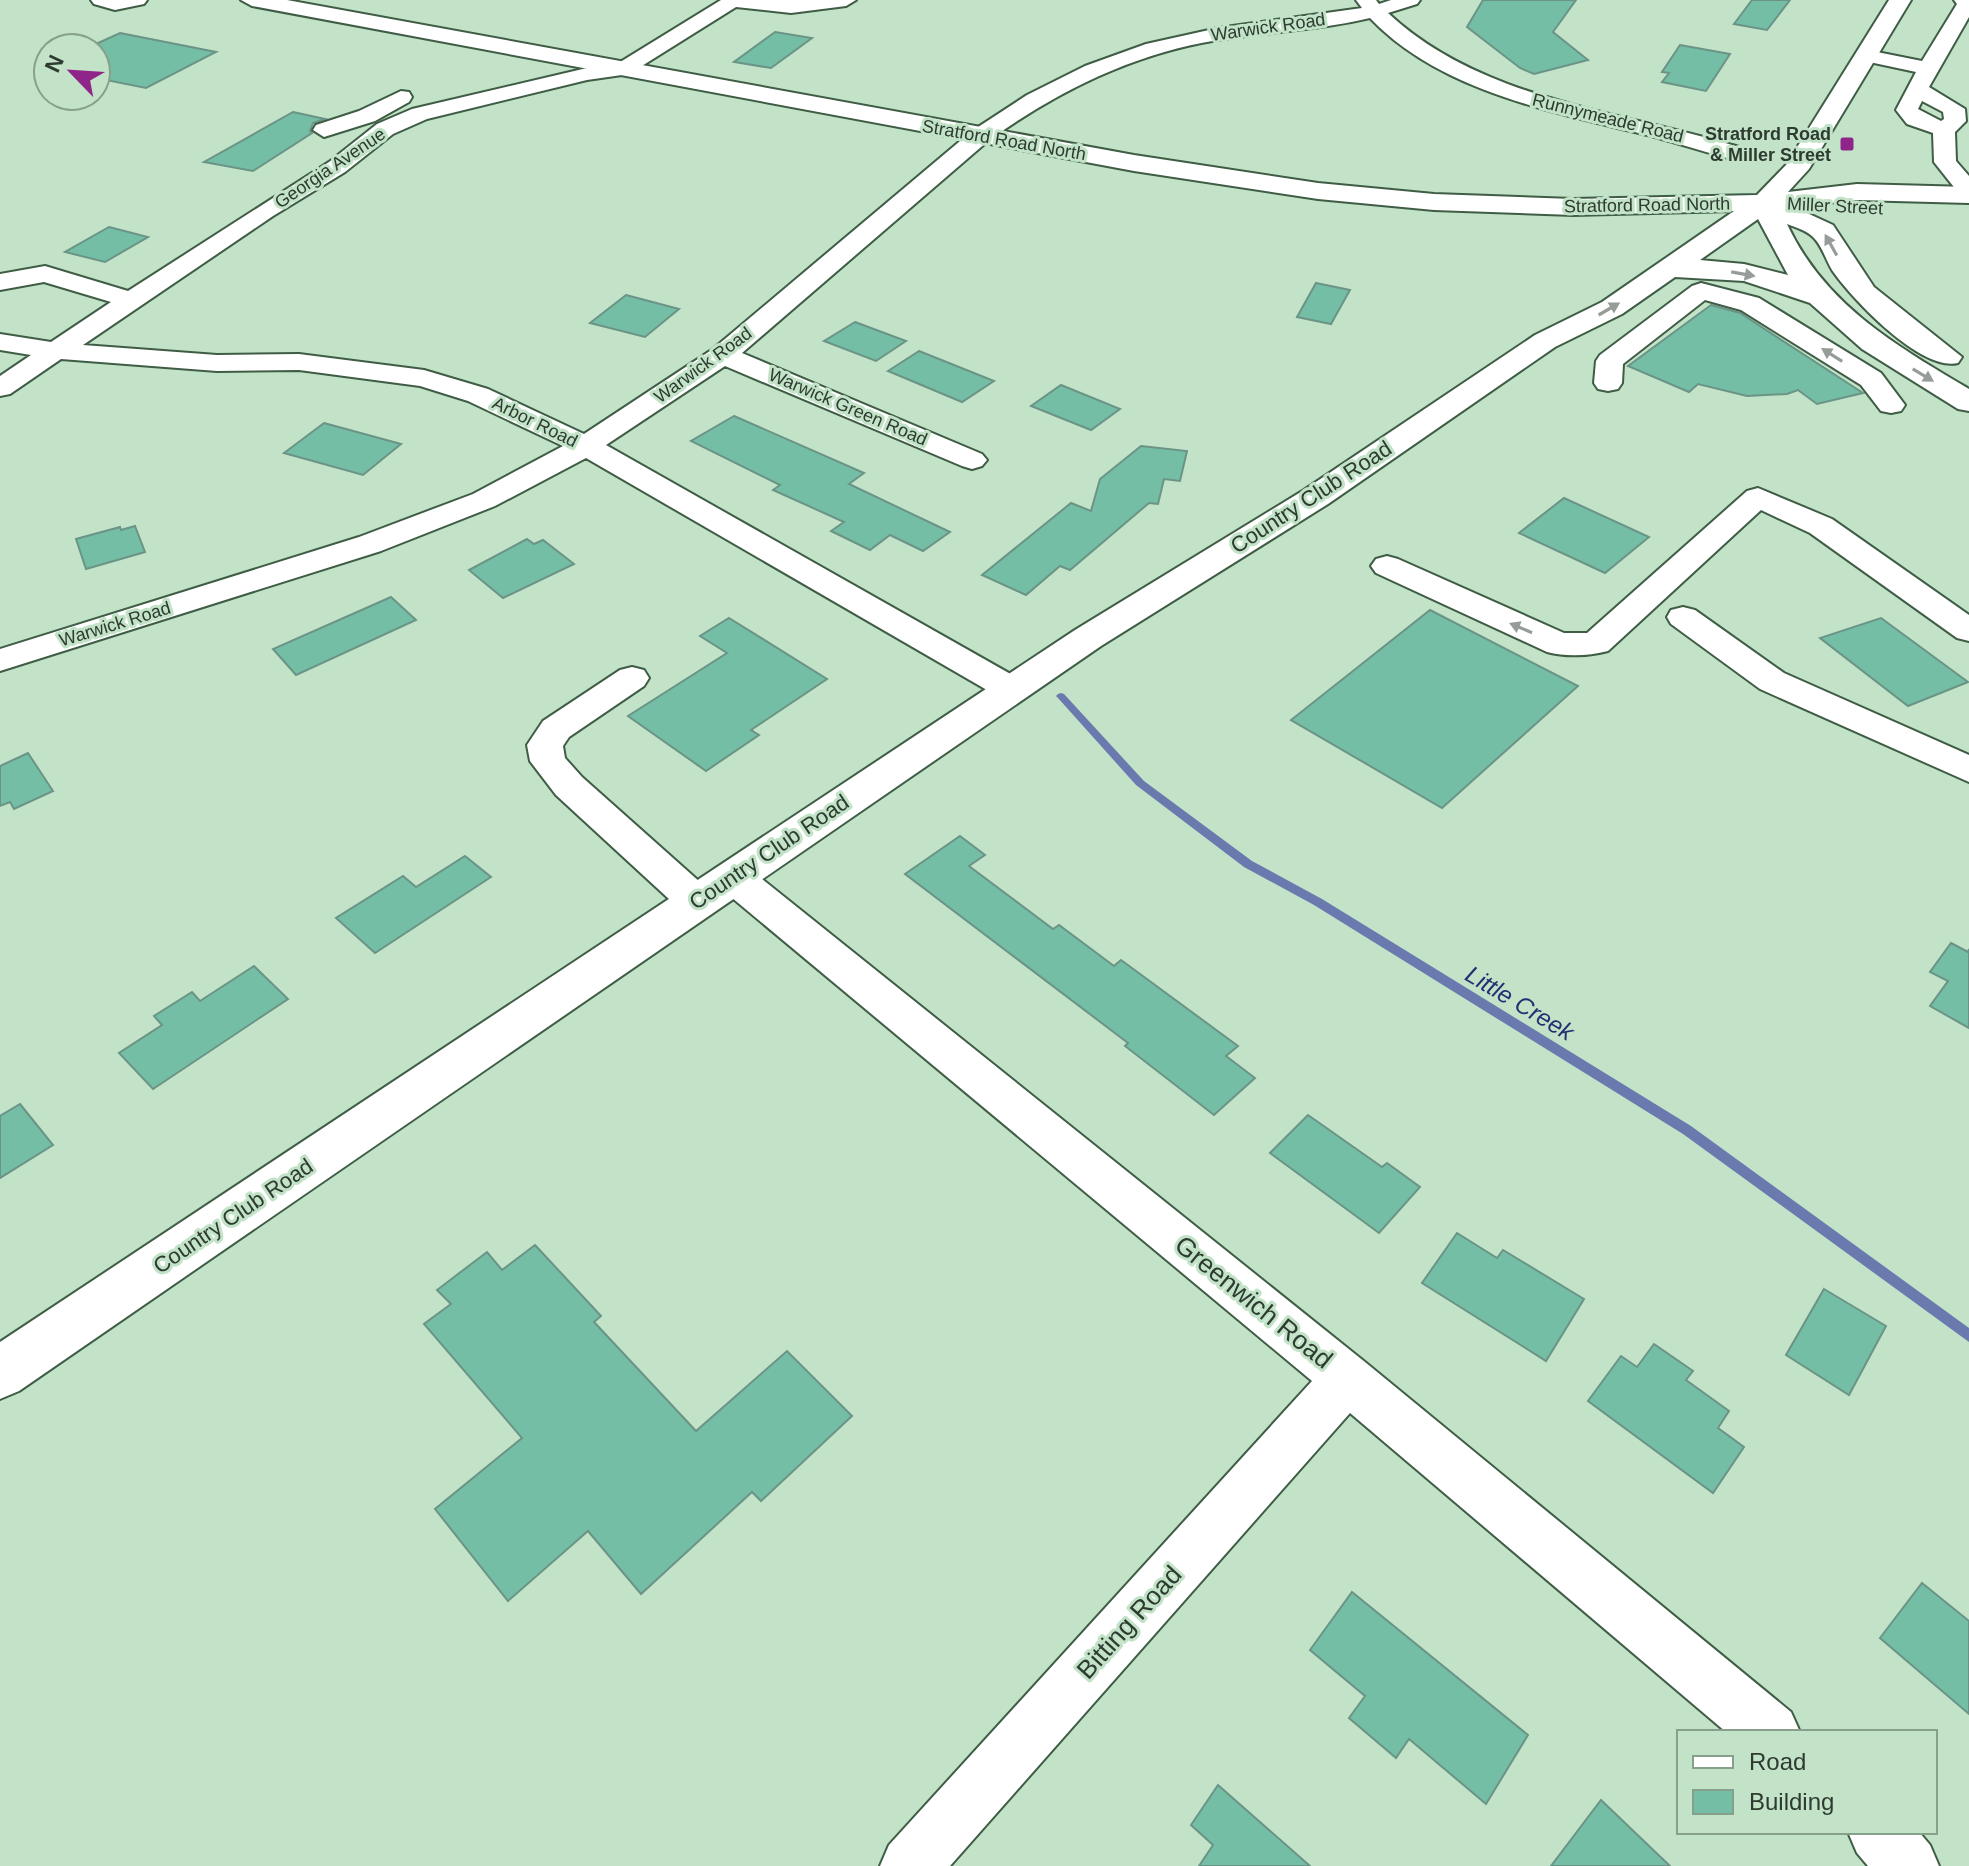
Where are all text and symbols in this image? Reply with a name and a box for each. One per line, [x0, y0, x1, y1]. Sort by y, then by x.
street label: Warwick Road [1209, 9, 1327, 45]
north arrow [32, 32, 112, 112]
text: N [40, 51, 69, 76]
street label: Runnymeade Road [1530, 90, 1686, 146]
street label: Stratford Road North [920, 116, 1088, 164]
street label: Georgia Avenue [271, 124, 389, 212]
place label: Stratford Road & Miller Street [1705, 124, 1831, 165]
marker: Stratford Road & Miller Street [1838, 135, 1856, 153]
street label: Stratford Road North [1564, 194, 1730, 216]
street label: Miller Street [1787, 194, 1883, 218]
one-way arrow [1824, 233, 1838, 256]
one-way arrow [1731, 268, 1756, 280]
one-way arrow [1597, 302, 1620, 316]
street label: Warwick Road [650, 323, 756, 407]
one-way arrow [1822, 348, 1843, 363]
street label: Warwick Green Road [766, 365, 930, 449]
one-way arrow [1912, 368, 1934, 382]
street label: Arbor Road [489, 393, 581, 451]
street label: Country Club Road [1226, 436, 1396, 558]
street label: Warwick Road [57, 598, 173, 650]
one-way arrow [1509, 622, 1533, 635]
street label: Country Club Road [684, 789, 854, 915]
water label: Little Creek [1461, 960, 1581, 1047]
street label: Country Club Road [148, 1153, 318, 1279]
street label: Greenwich Road [1169, 1229, 1339, 1375]
street label: Bitting Road [1070, 1559, 1188, 1685]
legend [1677, 1730, 1937, 1834]
text: Road [1749, 1748, 1806, 1775]
text: Building [1749, 1788, 1834, 1815]

